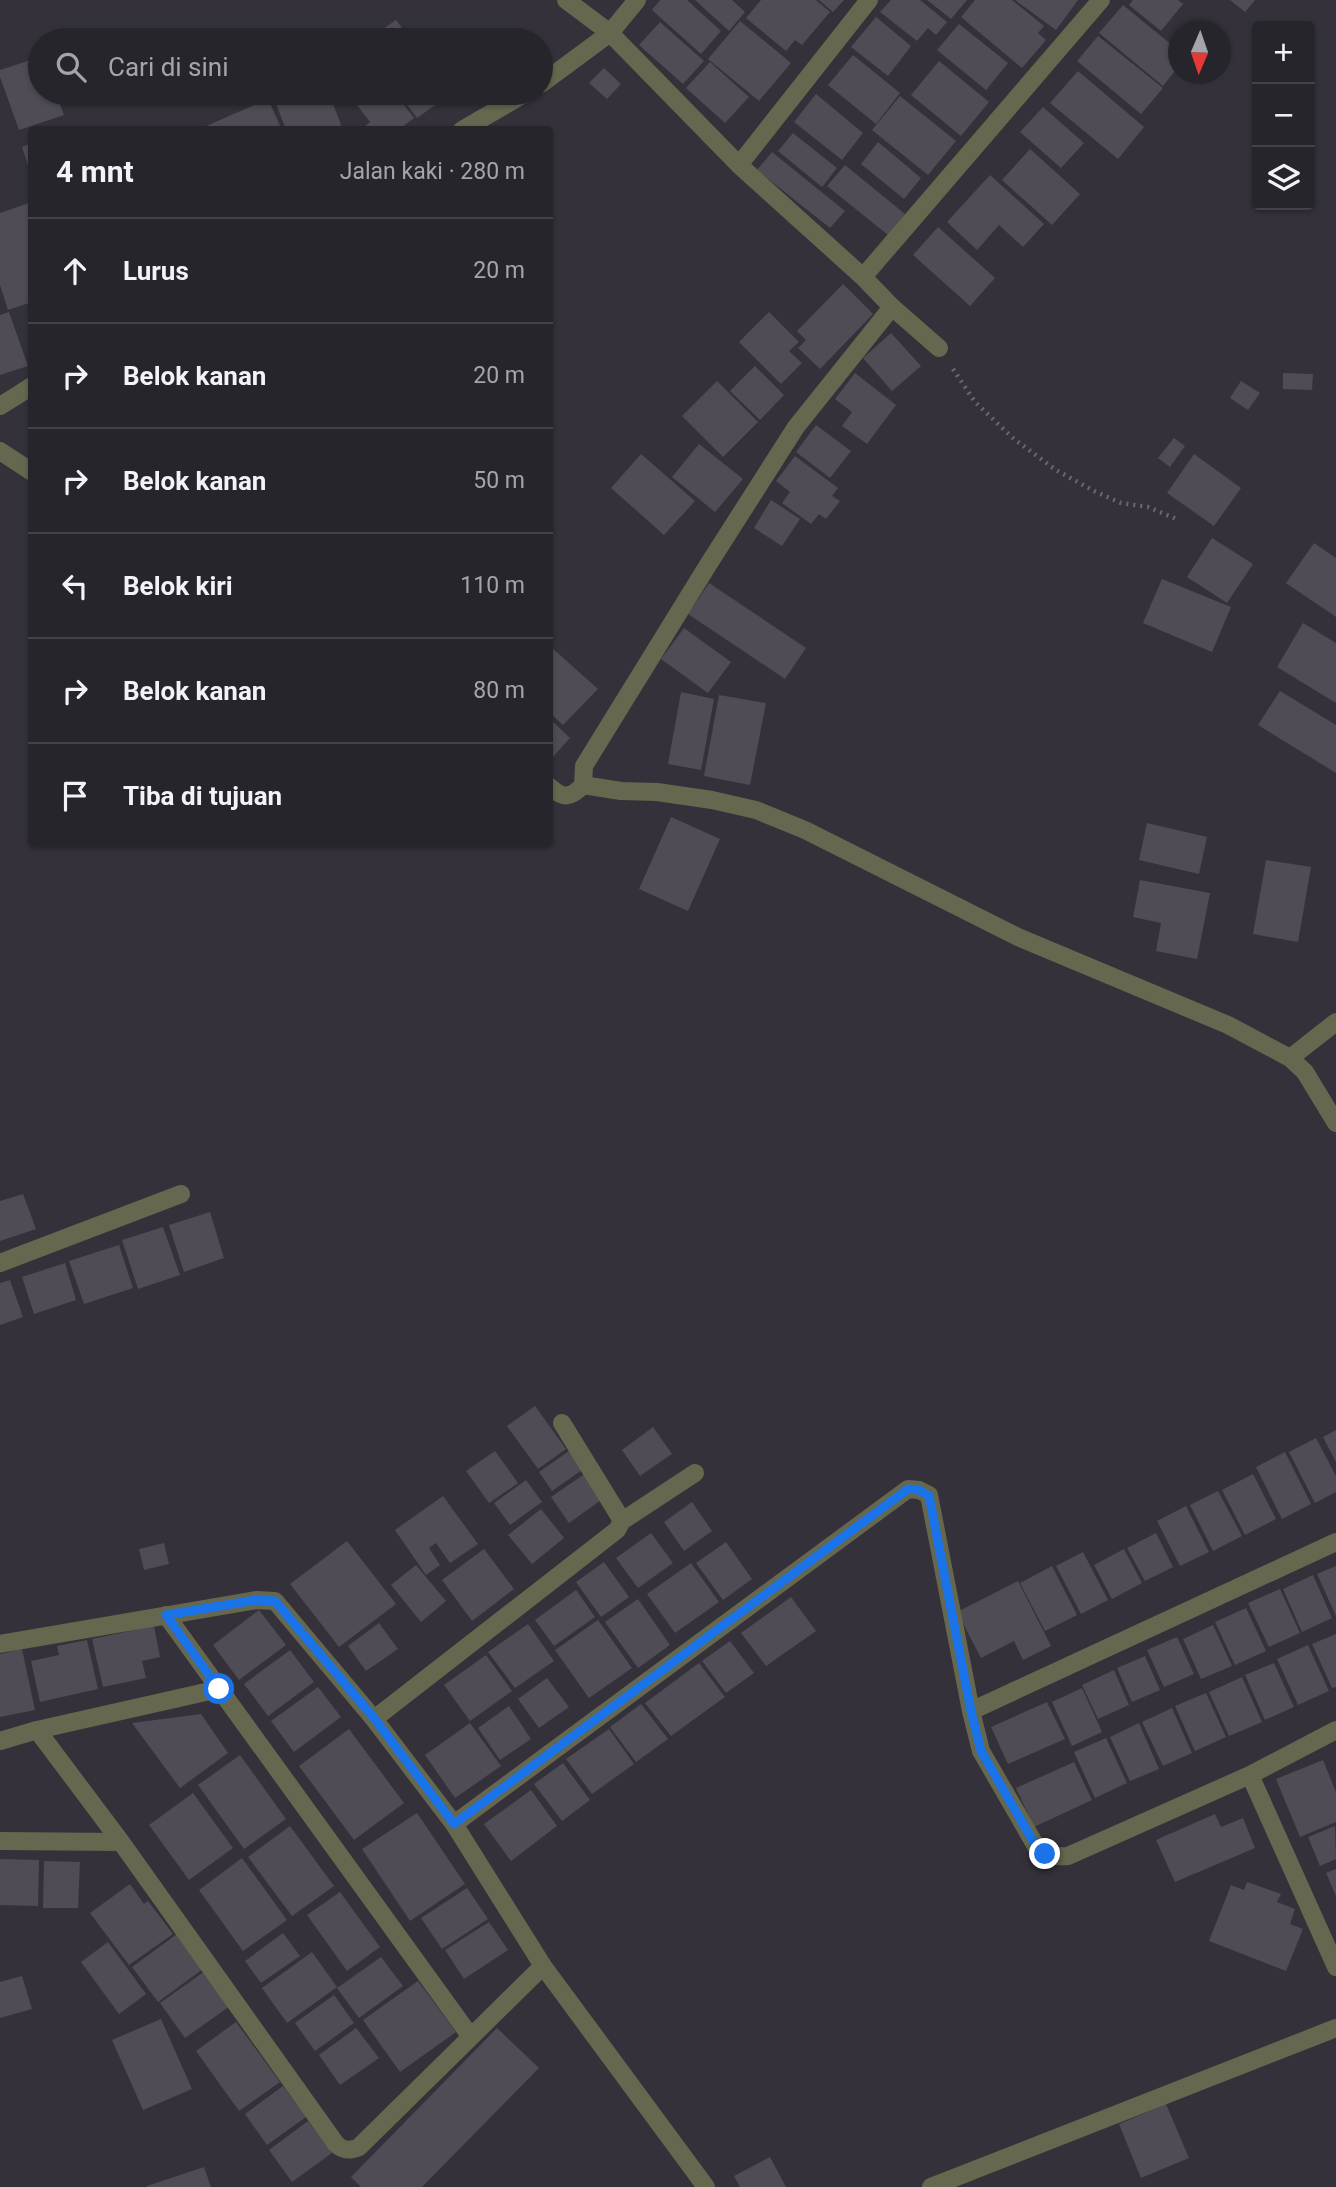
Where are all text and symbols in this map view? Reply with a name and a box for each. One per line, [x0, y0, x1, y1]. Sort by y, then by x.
north arrow [1168, 21, 1231, 84]
map controls [1252, 21, 1315, 210]
button: + [1252, 21, 1315, 84]
search box [28, 28, 553, 105]
icon: search [52, 48, 90, 86]
text: Cari di sini [108, 52, 229, 82]
button: − [1252, 84, 1315, 147]
button: layers [1252, 147, 1315, 210]
text: 4 mnt [56, 154, 134, 189]
text: Jalan kaki · 280 m [340, 158, 525, 185]
icon: ahead [56, 252, 94, 290]
text: Lurus [123, 256, 189, 286]
text: 20 m [473, 257, 525, 284]
icon: right [56, 357, 94, 395]
text: Belok kanan [123, 361, 266, 391]
text: 20 m [473, 362, 525, 389]
icon: right [56, 462, 94, 500]
text: Belok kanan [123, 466, 266, 496]
text: 50 m [473, 467, 525, 494]
icon: left [56, 567, 94, 605]
text: Belok kiri [123, 571, 233, 601]
text: 110 m [460, 572, 525, 599]
icon: right [56, 672, 94, 710]
text: Belok kanan [123, 676, 266, 706]
text: 80 m [473, 677, 525, 704]
icon: arrive [56, 777, 94, 815]
text: Tiba di tujuan [123, 781, 282, 811]
route start [203, 1673, 234, 1704]
route end [1029, 1838, 1060, 1869]

